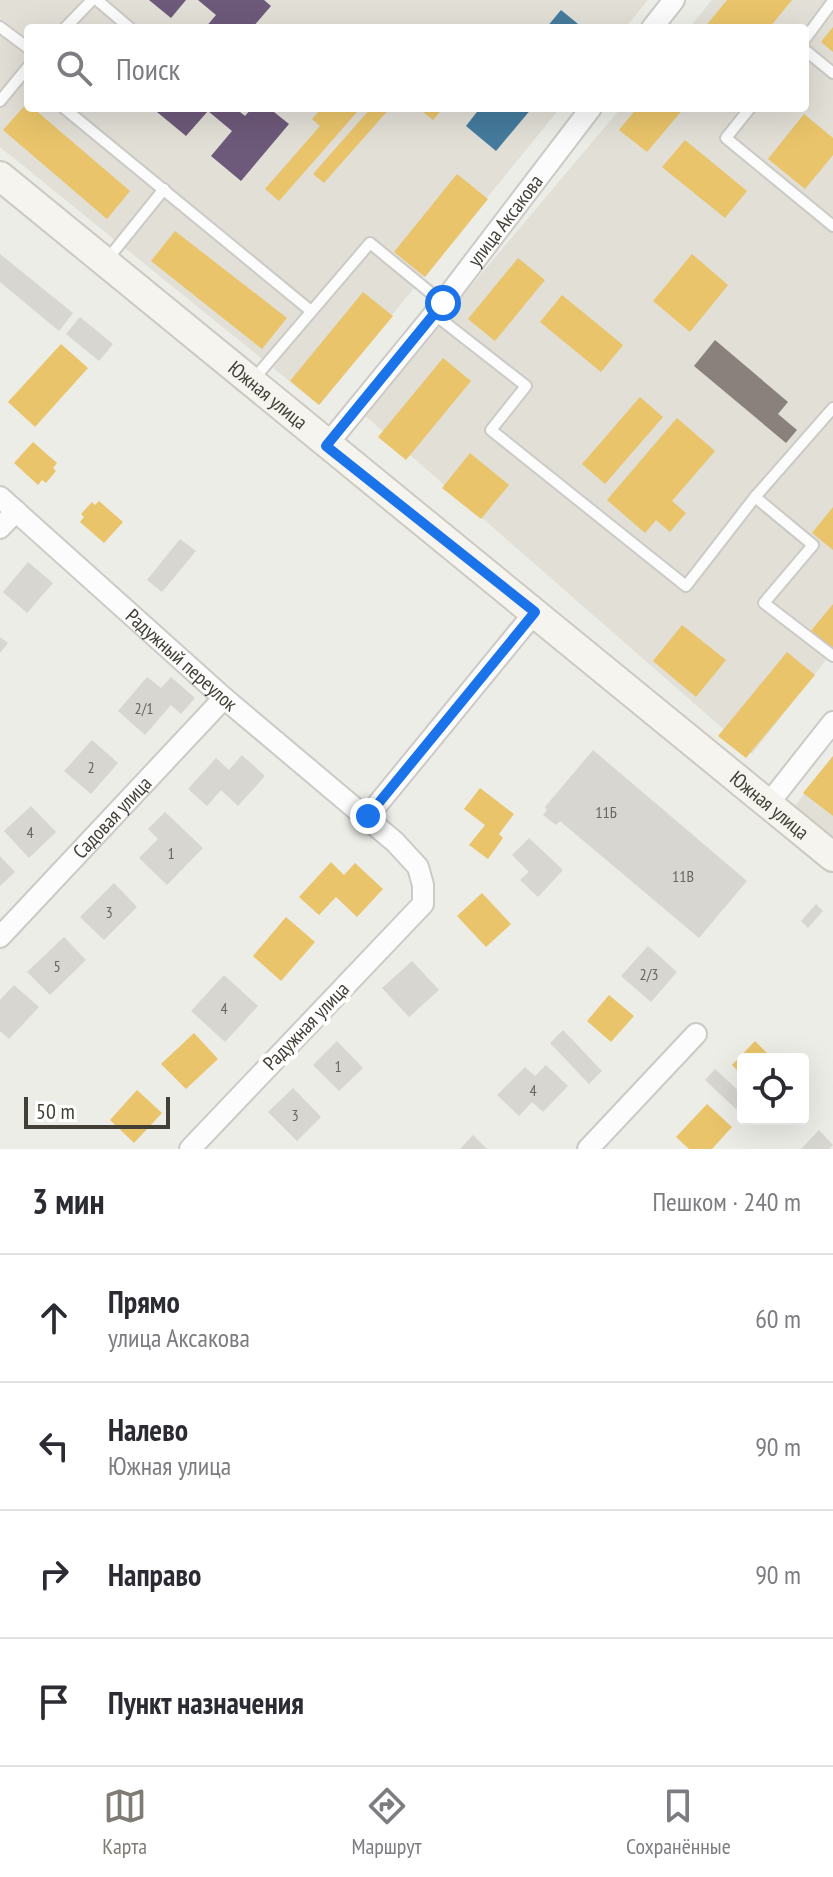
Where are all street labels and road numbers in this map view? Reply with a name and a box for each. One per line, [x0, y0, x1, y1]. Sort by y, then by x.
street label: улица Аксакова [462, 169, 549, 272]
street label: Южная улица [223, 355, 313, 435]
street label: Радужный переулок [120, 603, 243, 717]
street label: Южная улица [725, 765, 814, 845]
street label: Садовая улица [67, 771, 157, 864]
street label: Радужная улица [257, 976, 355, 1076]

